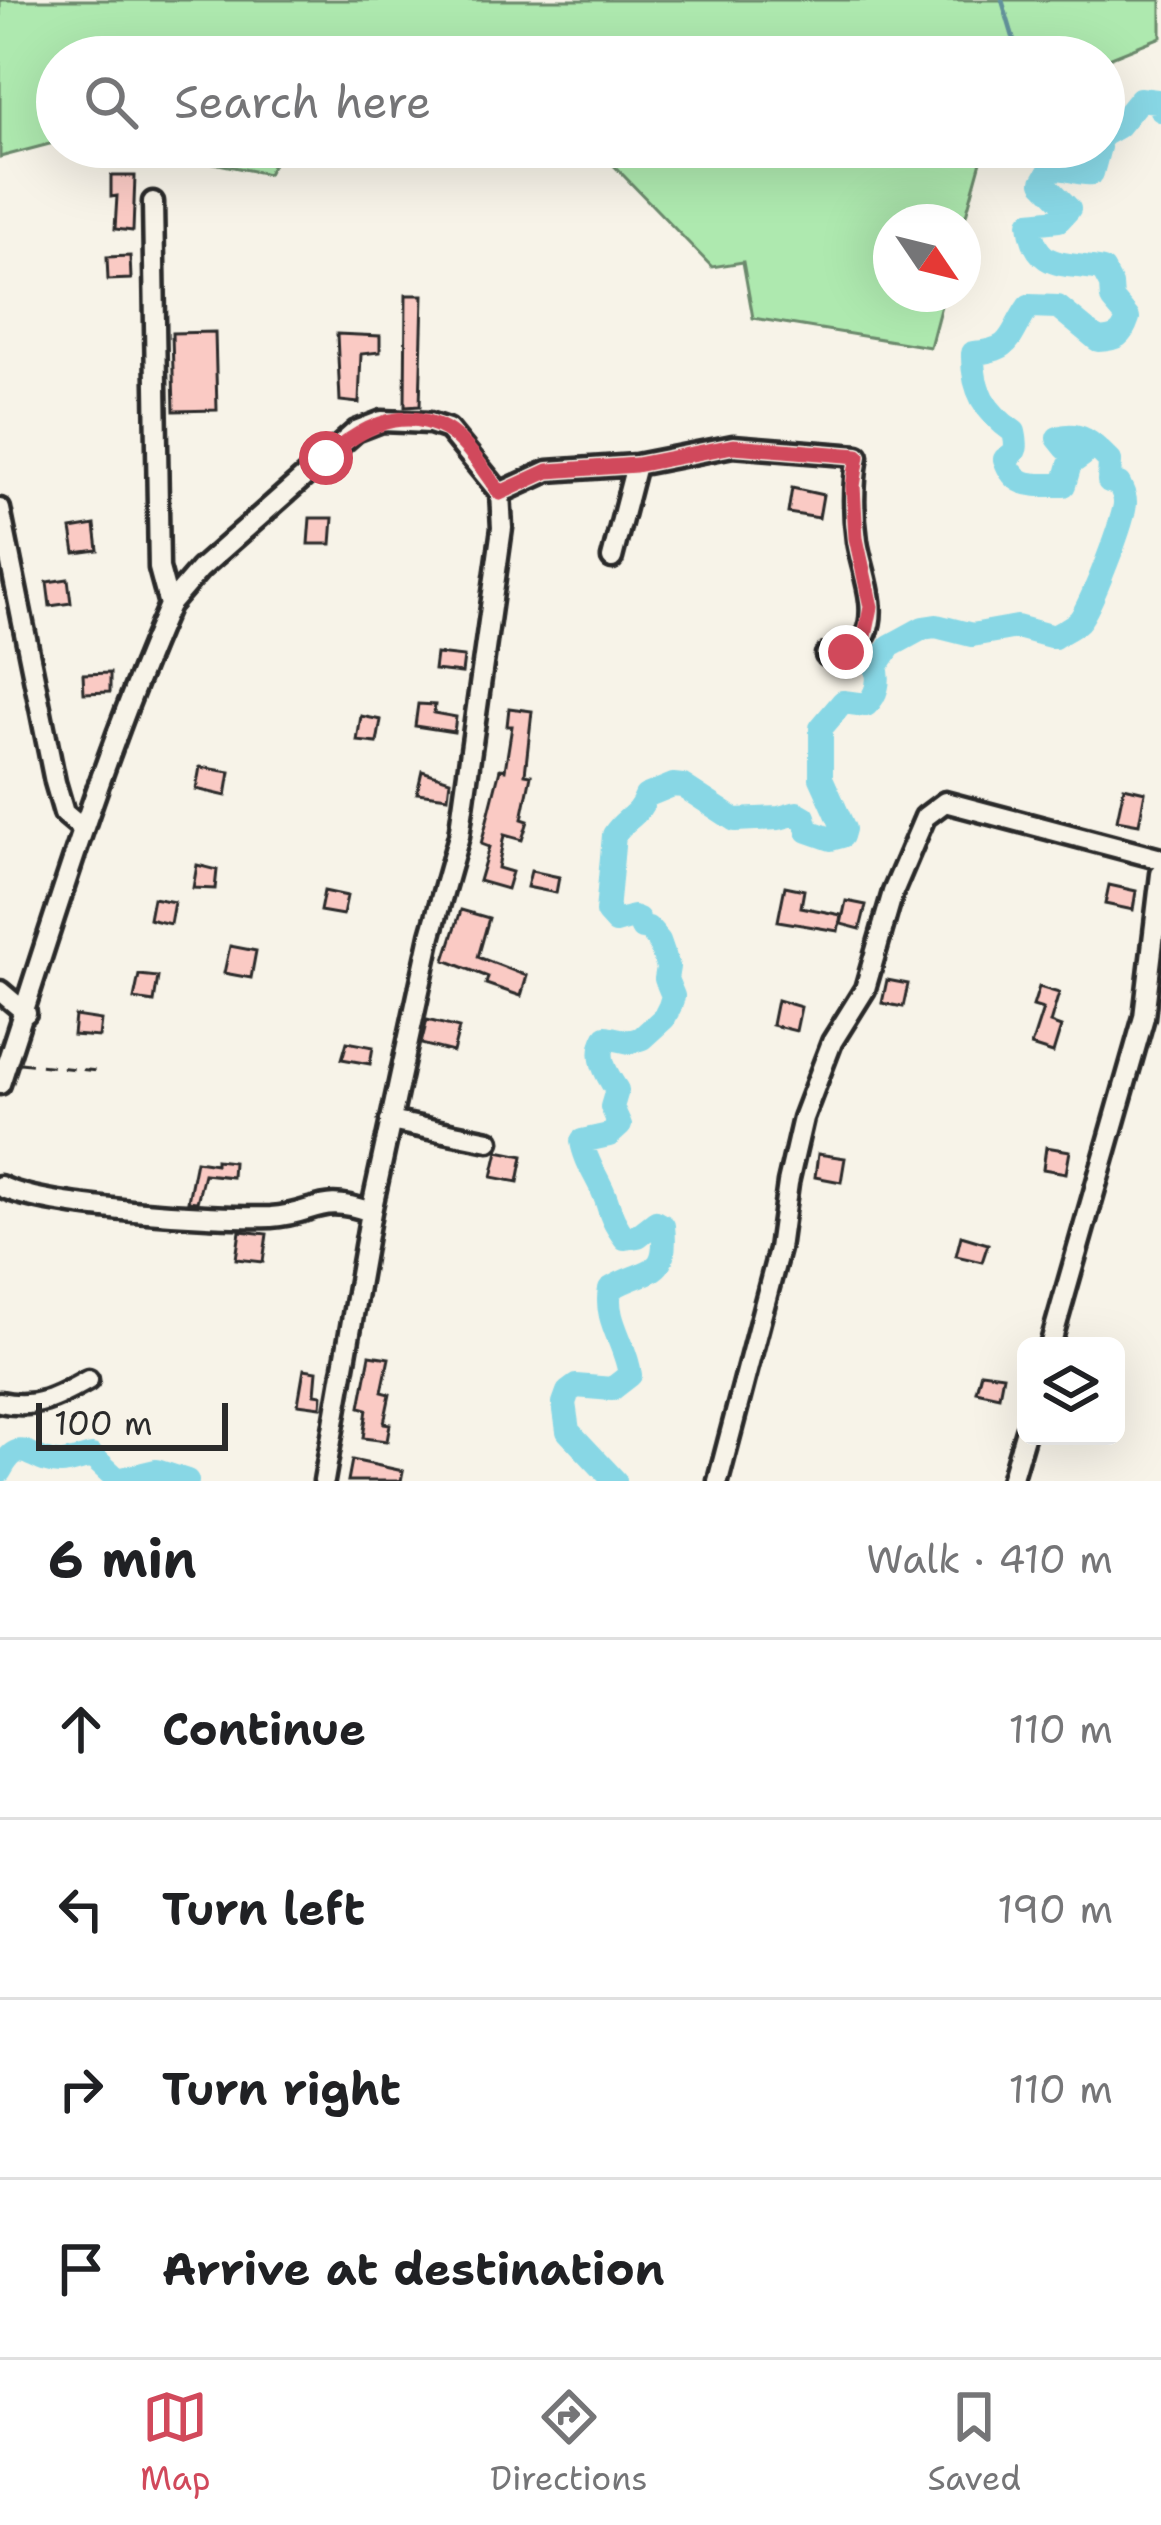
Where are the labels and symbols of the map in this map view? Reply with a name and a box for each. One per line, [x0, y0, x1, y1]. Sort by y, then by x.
north arrow [873, 204, 981, 312]
route start [299, 431, 353, 485]
route end [819, 625, 873, 679]
scale bar [36, 1397, 228, 1450]

